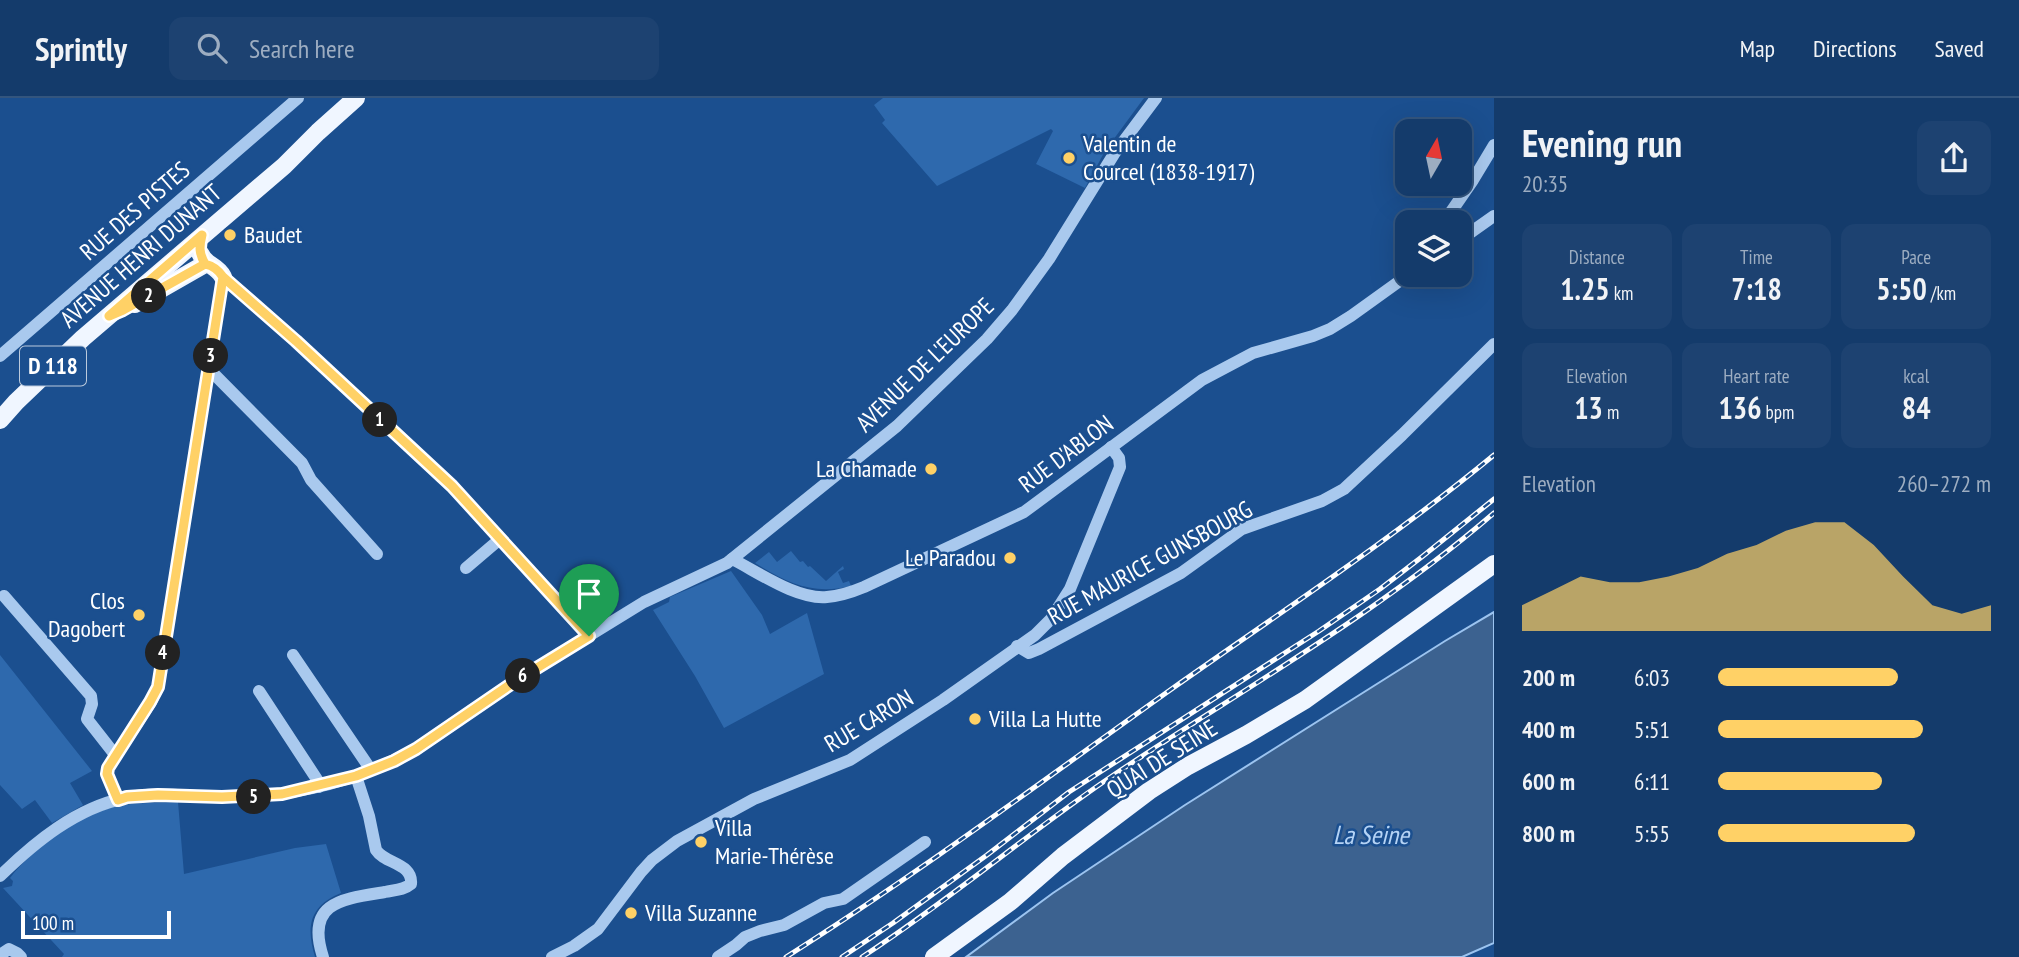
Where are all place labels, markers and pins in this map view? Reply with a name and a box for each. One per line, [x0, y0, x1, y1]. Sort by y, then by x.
place label: Valentin de Courcel (1838-1917) [1082, 128, 1254, 187]
marker: Valentin de Courcel (1838-1917) [1061, 150, 1077, 166]
place label: Baudet [244, 219, 303, 250]
marker: Baudet [222, 227, 238, 243]
pin: 2 [132, 278, 166, 314]
pin: 3 [194, 338, 228, 374]
pin: 1 [362, 402, 398, 438]
place label: La Chamade [816, 453, 917, 484]
marker: La Chamade [923, 461, 939, 477]
place label: Le Paradou [905, 542, 996, 573]
marker: Le Paradou [1002, 550, 1018, 566]
pin [559, 564, 619, 636]
place label: Clos Dagobert [48, 585, 125, 644]
marker: Clos Dagobert [131, 607, 147, 623]
pin: 4 [146, 636, 180, 670]
pin: 6 [505, 658, 540, 694]
place label: Villa La Hutte [988, 703, 1102, 734]
marker: Villa La Hutte [967, 711, 983, 727]
pin: 5 [236, 780, 272, 814]
place label: Villa Marie-Thérèse [714, 812, 834, 871]
marker: Villa Marie-Thérèse [693, 834, 709, 850]
place label: Villa Suzanne [644, 897, 757, 928]
marker: Villa Suzanne [623, 905, 639, 921]

